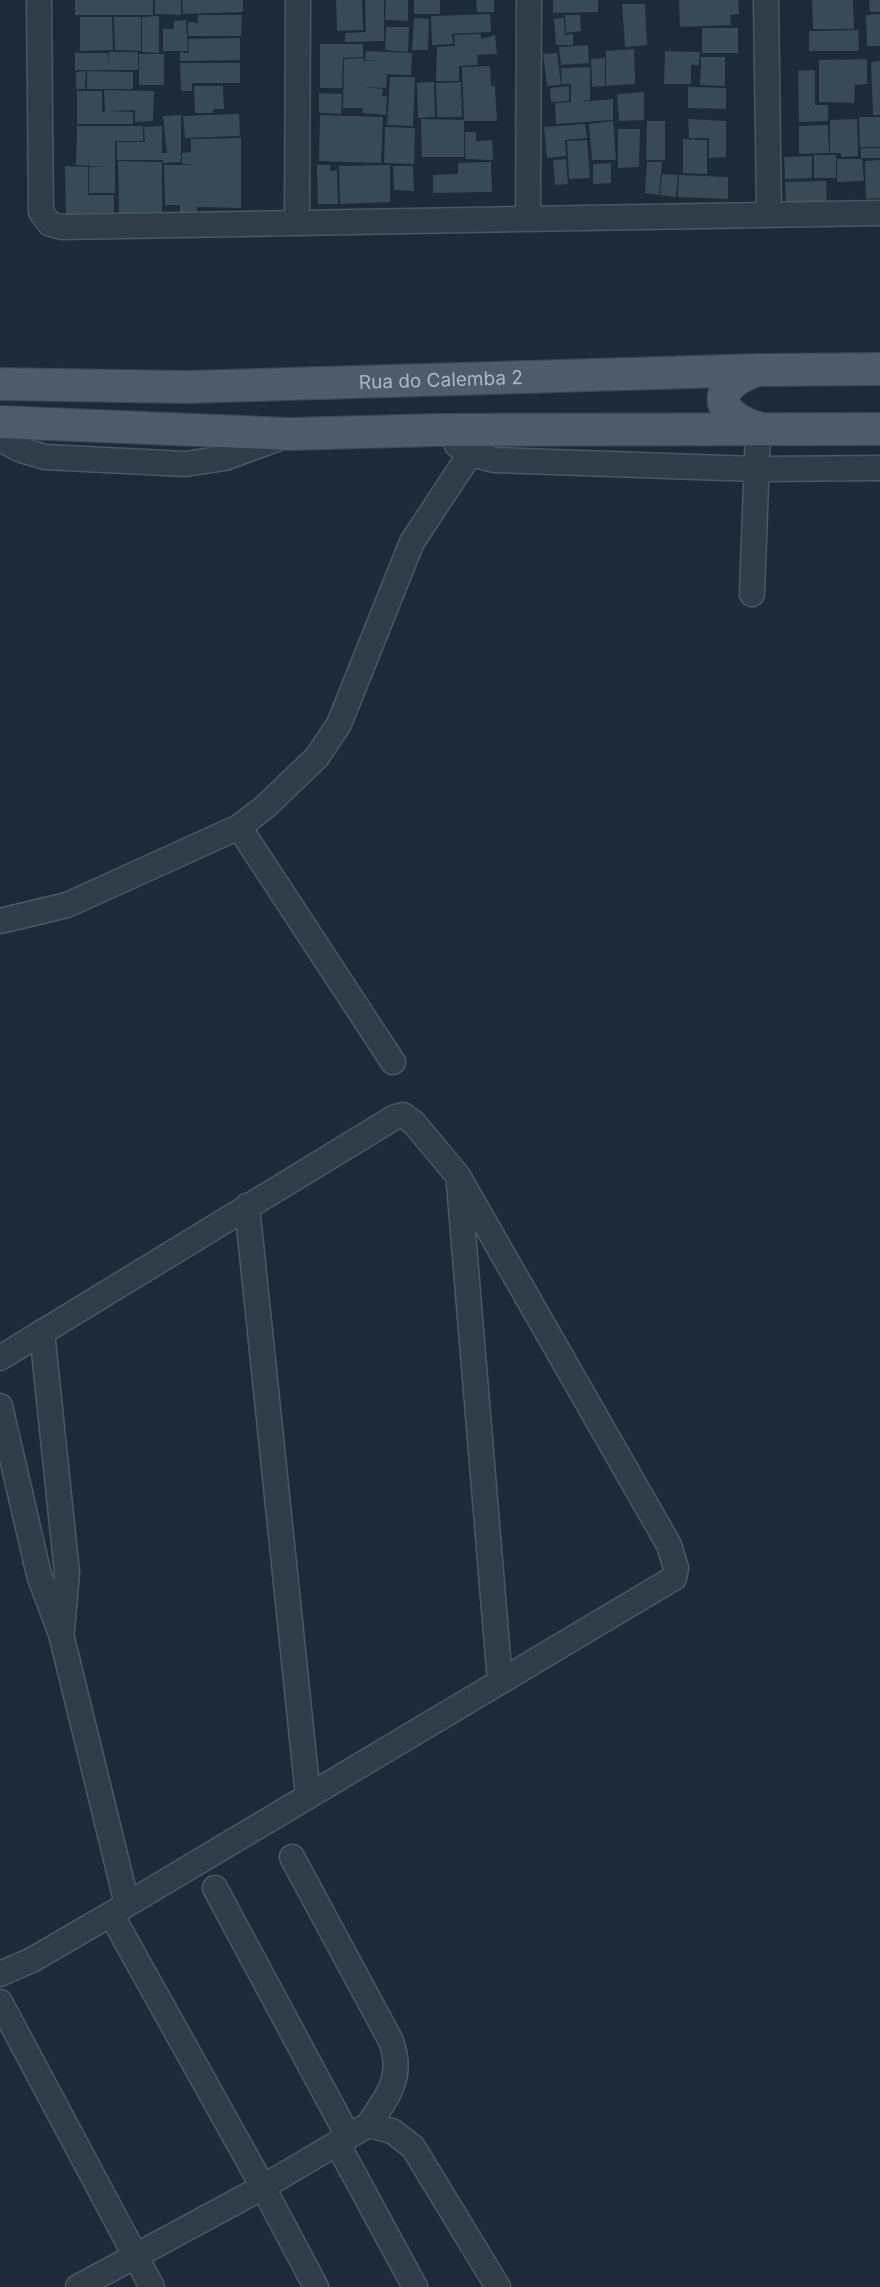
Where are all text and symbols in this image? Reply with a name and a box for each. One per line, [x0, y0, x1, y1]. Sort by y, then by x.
street label: Rua do Calemba 2 [358, 366, 523, 394]

